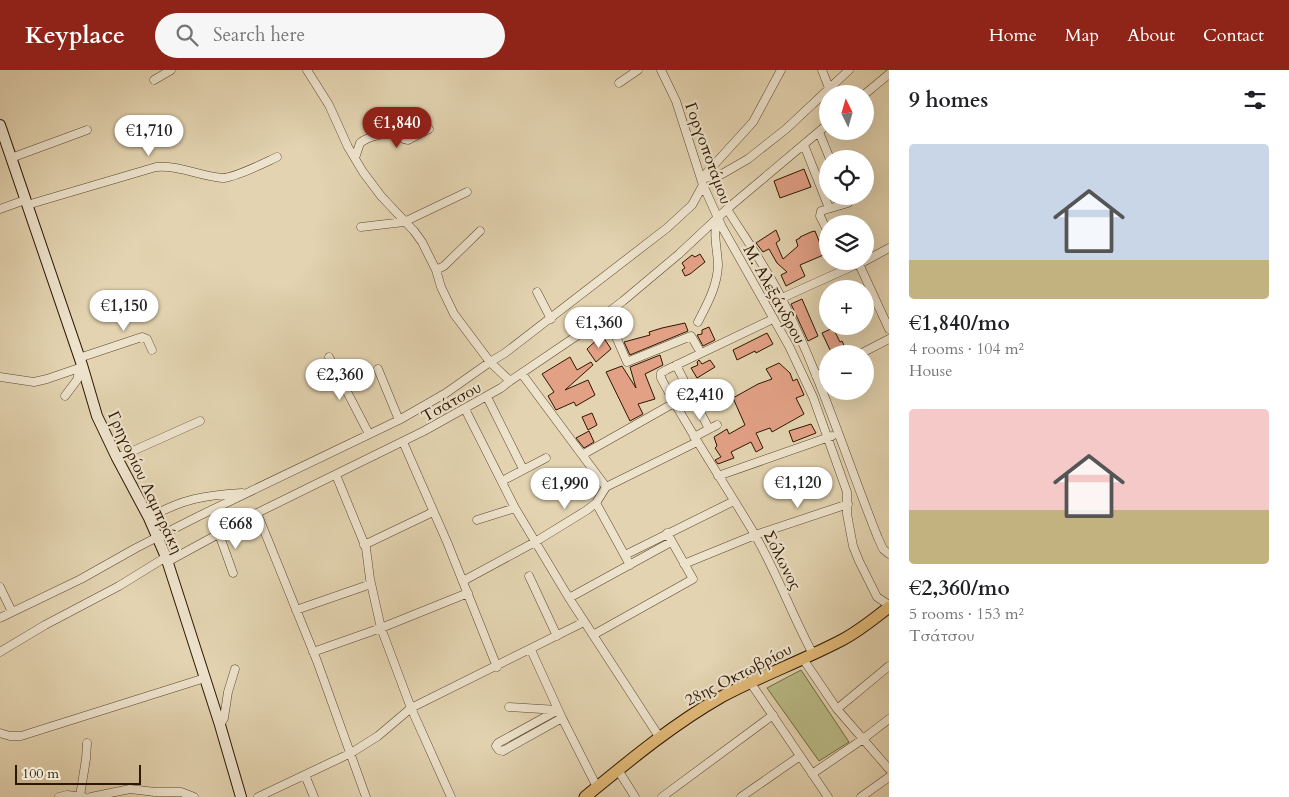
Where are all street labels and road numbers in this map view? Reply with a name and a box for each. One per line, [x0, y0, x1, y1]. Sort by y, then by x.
street label: Γοργοποτάμου [679, 99, 737, 207]
street label: Μ. Αλεξάνδρου [738, 241, 810, 348]
street label: Τσάτσου [417, 376, 486, 427]
street label: Γρηγορίου Λαμπράκη [102, 407, 188, 557]
street label: Σόλωνος [758, 527, 806, 594]
street label: 28ης Οκτωβρίου [681, 639, 796, 711]

